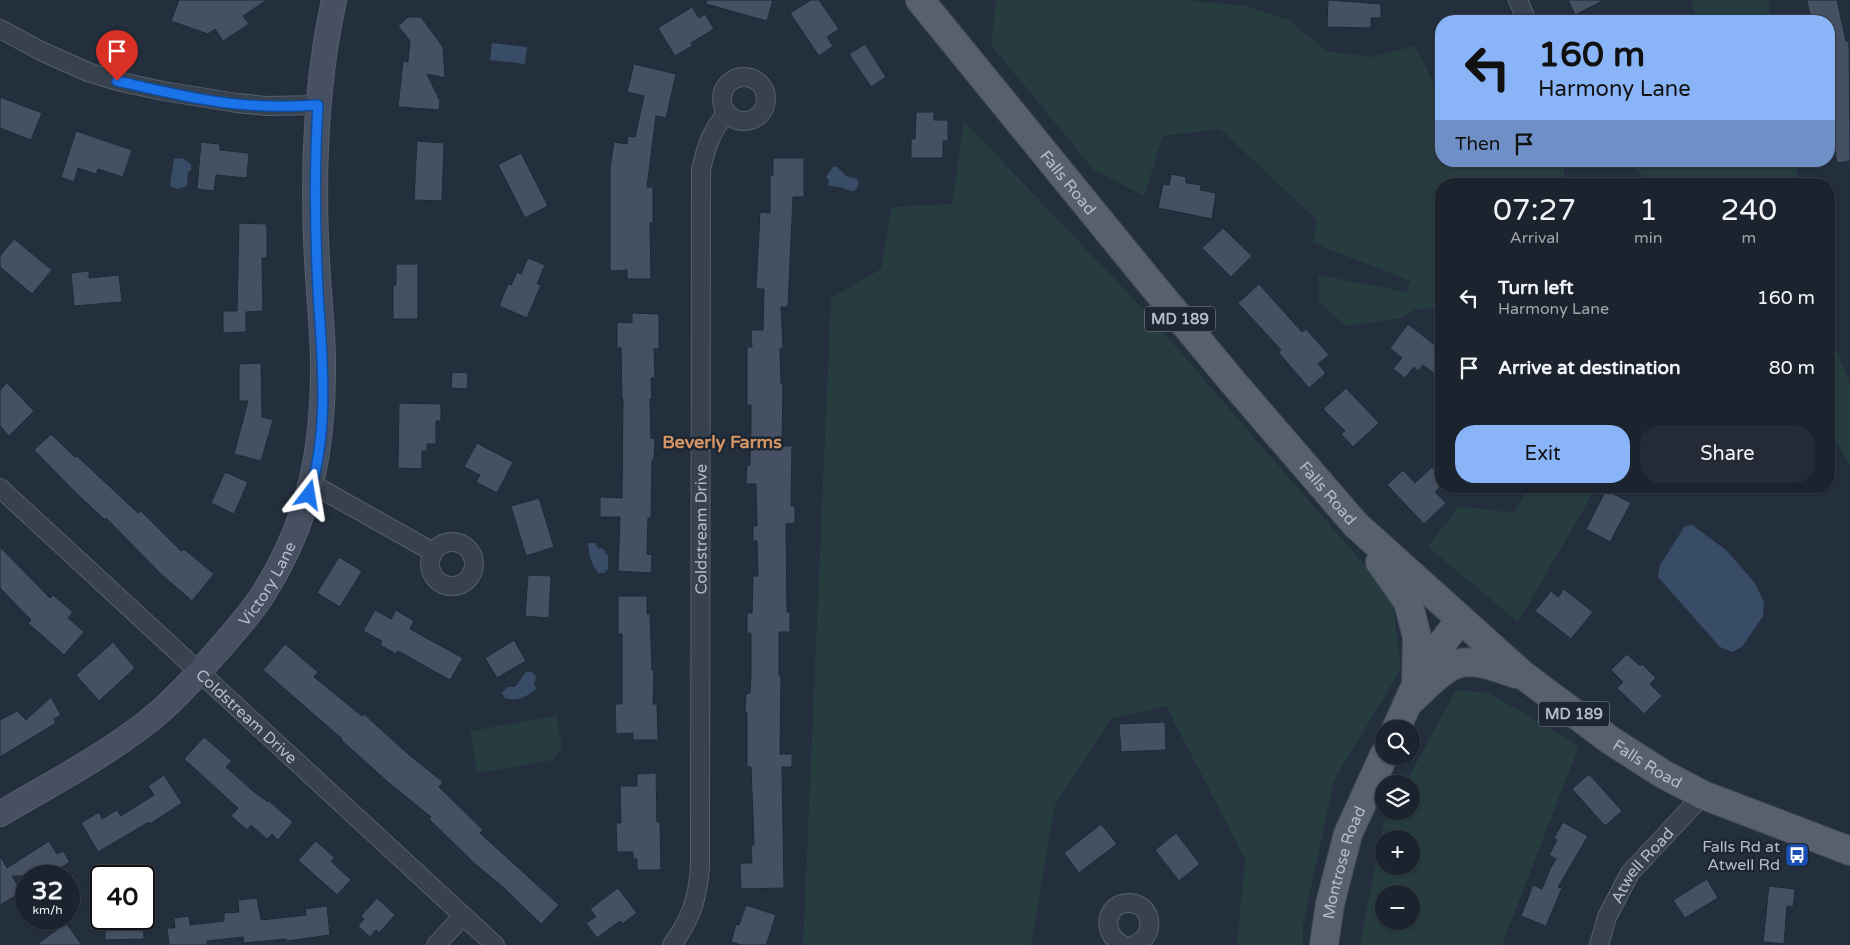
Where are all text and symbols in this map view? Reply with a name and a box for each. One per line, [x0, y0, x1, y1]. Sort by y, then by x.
pin [96, 30, 138, 81]
text: 160 m [1538, 34, 1645, 76]
icon: left [1455, 35, 1520, 100]
icon: arrive [103, 37, 131, 65]
text: Harmony Lane [1538, 76, 1691, 102]
icon: arrive [1510, 130, 1538, 158]
text: Then [1455, 133, 1500, 155]
street label: Falls Road [1035, 146, 1100, 219]
text: 07:27 [1493, 192, 1576, 229]
text: 1 [1639, 192, 1658, 229]
text: 240 [1721, 192, 1777, 229]
text: Arrival [1510, 228, 1559, 248]
text: min [1634, 228, 1663, 248]
text: m [1741, 228, 1756, 248]
text: Turn left [1498, 277, 1574, 299]
icon: left [1455, 284, 1483, 312]
text: 160 m [1757, 287, 1815, 309]
text: Harmony Lane [1498, 299, 1609, 319]
road number: MD 189 [1145, 306, 1215, 332]
icon: arrive [1455, 354, 1483, 382]
text: Arrive at destination [1498, 357, 1681, 379]
text: 80 m [1769, 357, 1815, 379]
button: Exit [1455, 425, 1630, 483]
button: Share [1640, 425, 1815, 483]
district label: Beverly Farms [662, 431, 782, 453]
street label: Falls Road [1295, 458, 1360, 529]
street label: Coldstream Drive [691, 464, 712, 595]
position arrow [282, 468, 334, 520]
street label: Victory Lane [235, 539, 301, 630]
street label: Coldstream Drive [191, 665, 301, 768]
road number: MD 189 [1539, 702, 1609, 726]
map controls [1375, 720, 1420, 930]
button: search [1375, 720, 1420, 765]
street label: Falls Road [1609, 735, 1685, 793]
button: layers [1375, 775, 1420, 820]
street label: Montrose Road [1319, 803, 1370, 921]
street label: Atwell Road [1607, 824, 1678, 907]
button: + [1375, 830, 1420, 875]
place label: Falls Rd at Atwell Rd [1702, 837, 1780, 875]
bus stop icon: Falls Rd at Atwell Rd [1784, 842, 1810, 868]
speed limit sign: 40 [90, 865, 155, 930]
text: 32 [32, 876, 63, 906]
button: − [1375, 885, 1420, 930]
text: km/h [32, 903, 63, 917]

